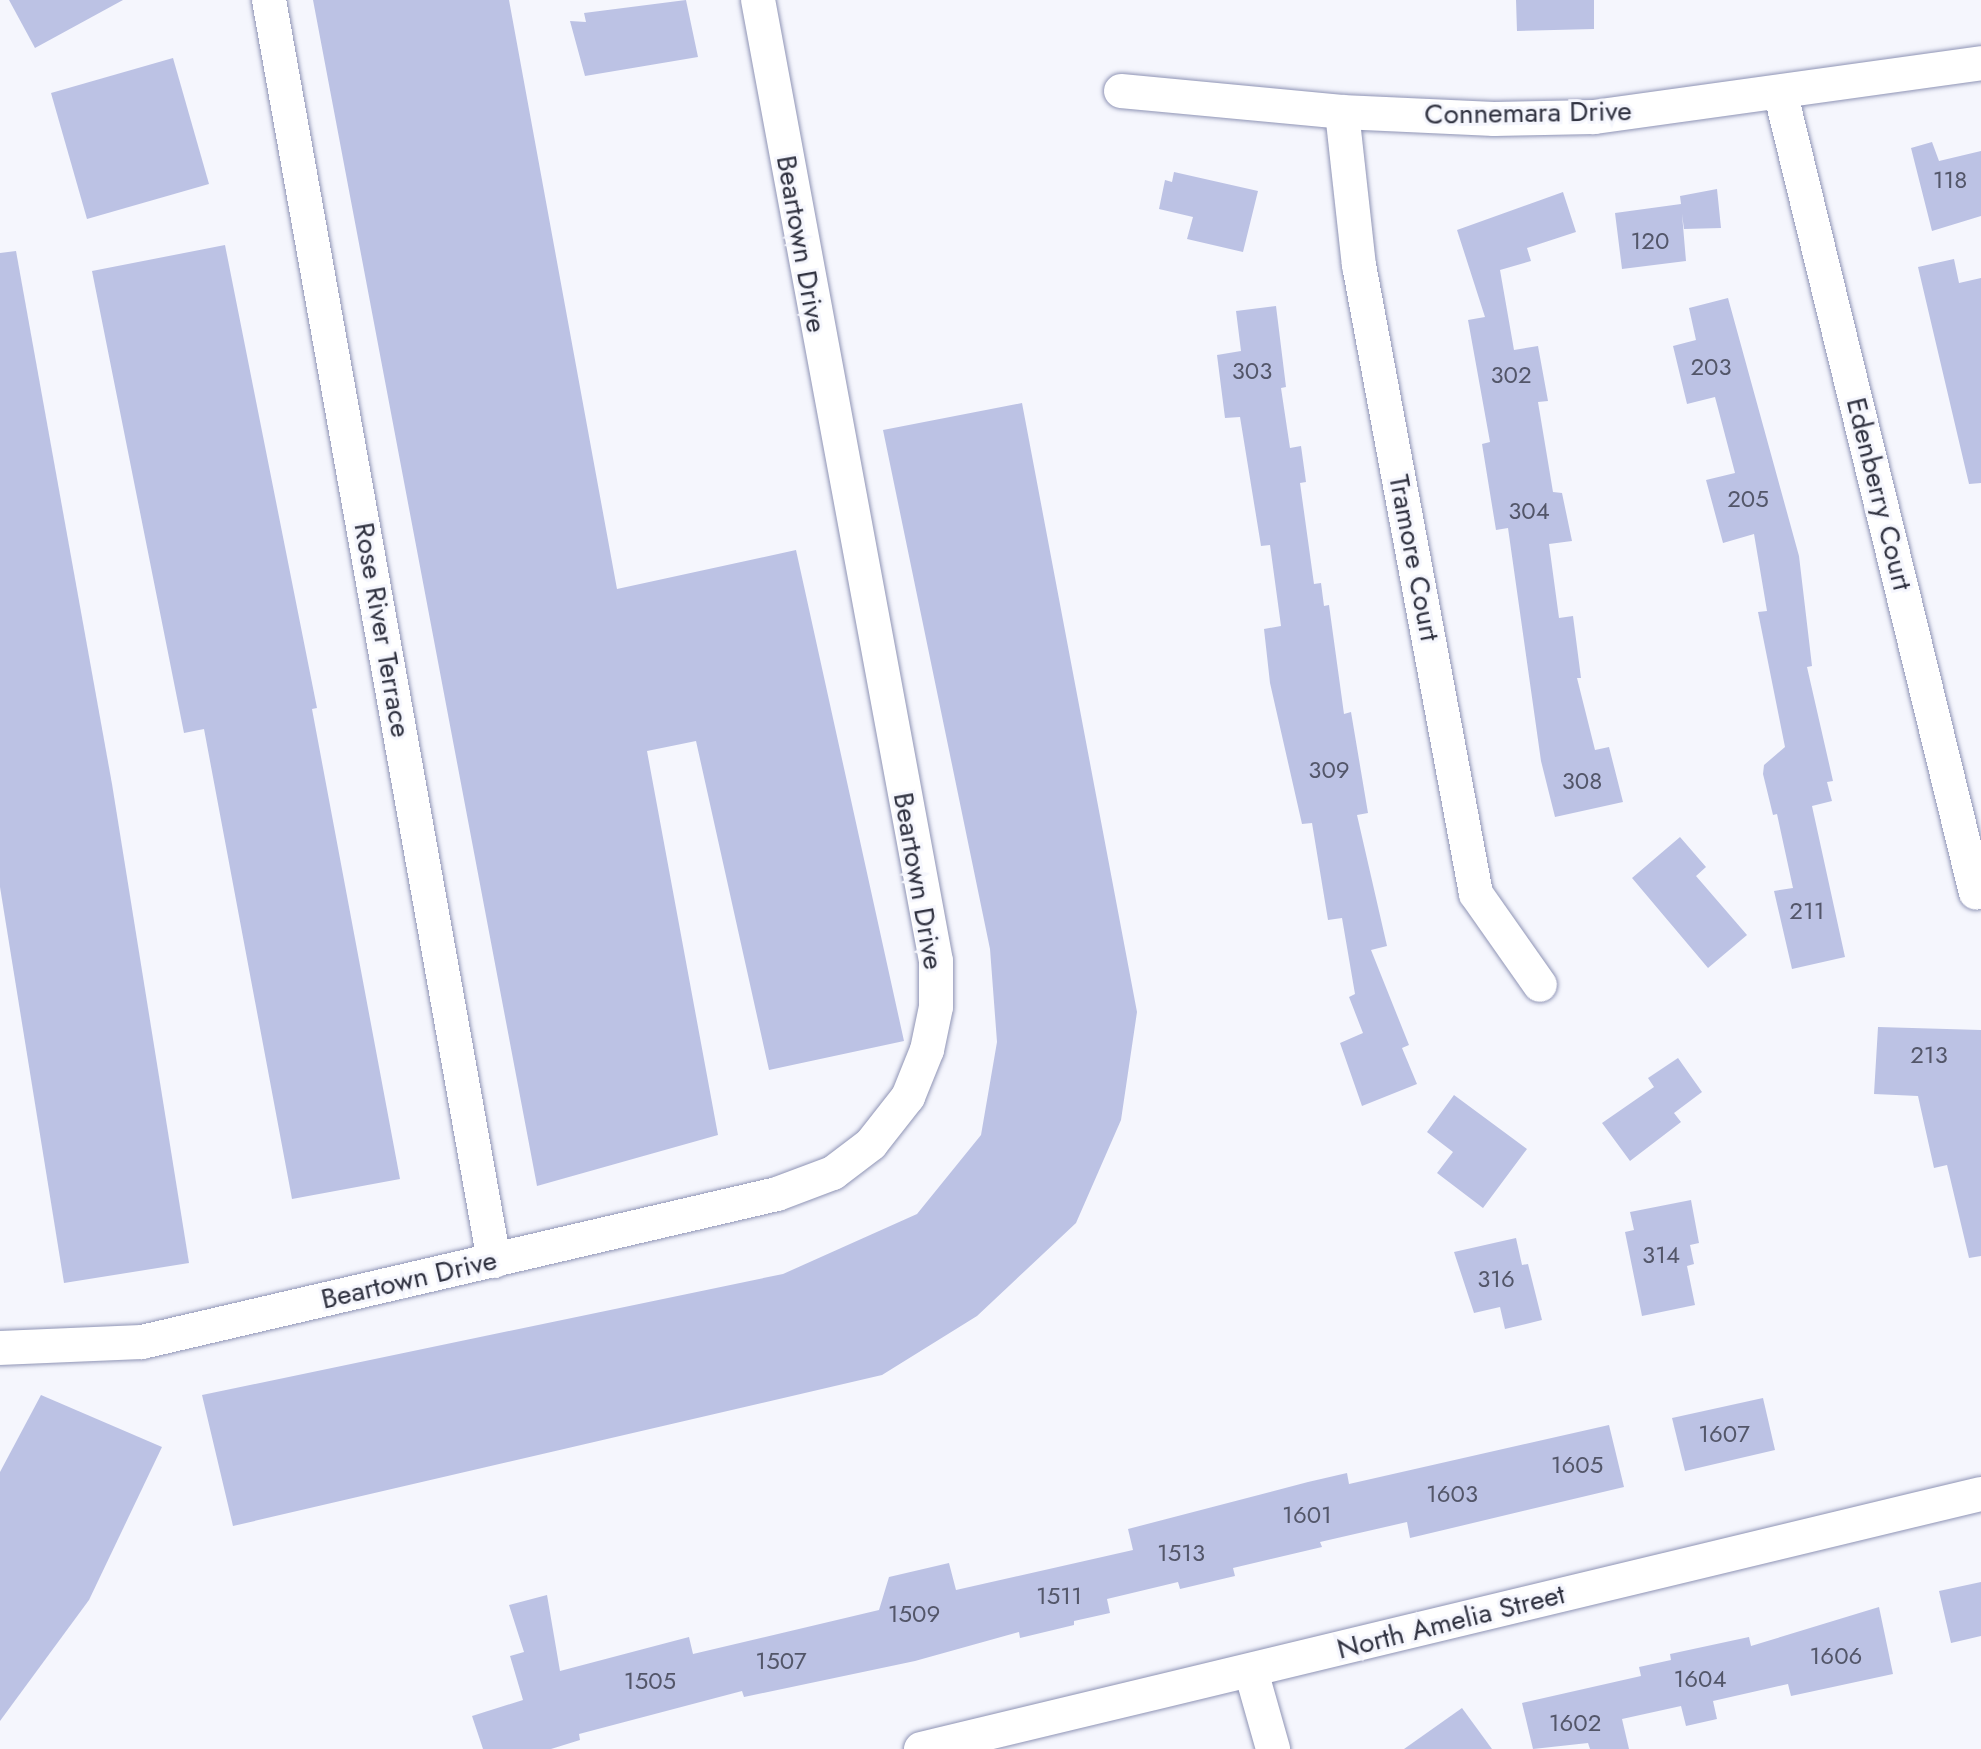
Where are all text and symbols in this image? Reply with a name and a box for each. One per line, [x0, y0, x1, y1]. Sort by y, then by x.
street label: Connemara Drive [1424, 94, 1632, 132]
street label: Beartown Drive [769, 153, 833, 335]
house number: 118 [1933, 166, 1967, 194]
house number: 120 [1631, 227, 1669, 255]
house number: 203 [1690, 353, 1732, 381]
house number: 303 [1232, 357, 1272, 385]
house number: 302 [1490, 361, 1532, 389]
street label: Edenberry Court [1839, 394, 1919, 594]
street label: Tramore Court [1381, 472, 1447, 644]
house number: 205 [1727, 485, 1769, 513]
house number: 304 [1508, 497, 1550, 525]
street label: Rose River Terrace [347, 520, 417, 740]
house number: 309 [1308, 756, 1350, 784]
house number: 308 [1562, 767, 1602, 795]
street label: Beartown Drive [886, 790, 950, 972]
house number: 211 [1789, 897, 1825, 925]
house number: 213 [1910, 1041, 1948, 1069]
house number: 314 [1642, 1241, 1680, 1269]
street label: Beartown Drive [318, 1243, 500, 1317]
house number: 316 [1477, 1265, 1515, 1293]
house number: 1607 [1698, 1420, 1750, 1448]
house number: 1605 [1551, 1451, 1603, 1479]
house number: 1603 [1426, 1480, 1478, 1508]
house number: 1601 [1282, 1501, 1332, 1529]
house number: 1513 [1157, 1539, 1205, 1567]
street label: North Amelia Street [1334, 1577, 1568, 1667]
house number: 1511 [1036, 1582, 1082, 1610]
house number: 1509 [888, 1600, 940, 1628]
house number: 1606 [1810, 1642, 1862, 1670]
house number: 1507 [755, 1647, 807, 1675]
house number: 1604 [1673, 1665, 1727, 1693]
house number: 1505 [624, 1667, 676, 1695]
house number: 1602 [1549, 1709, 1601, 1737]

